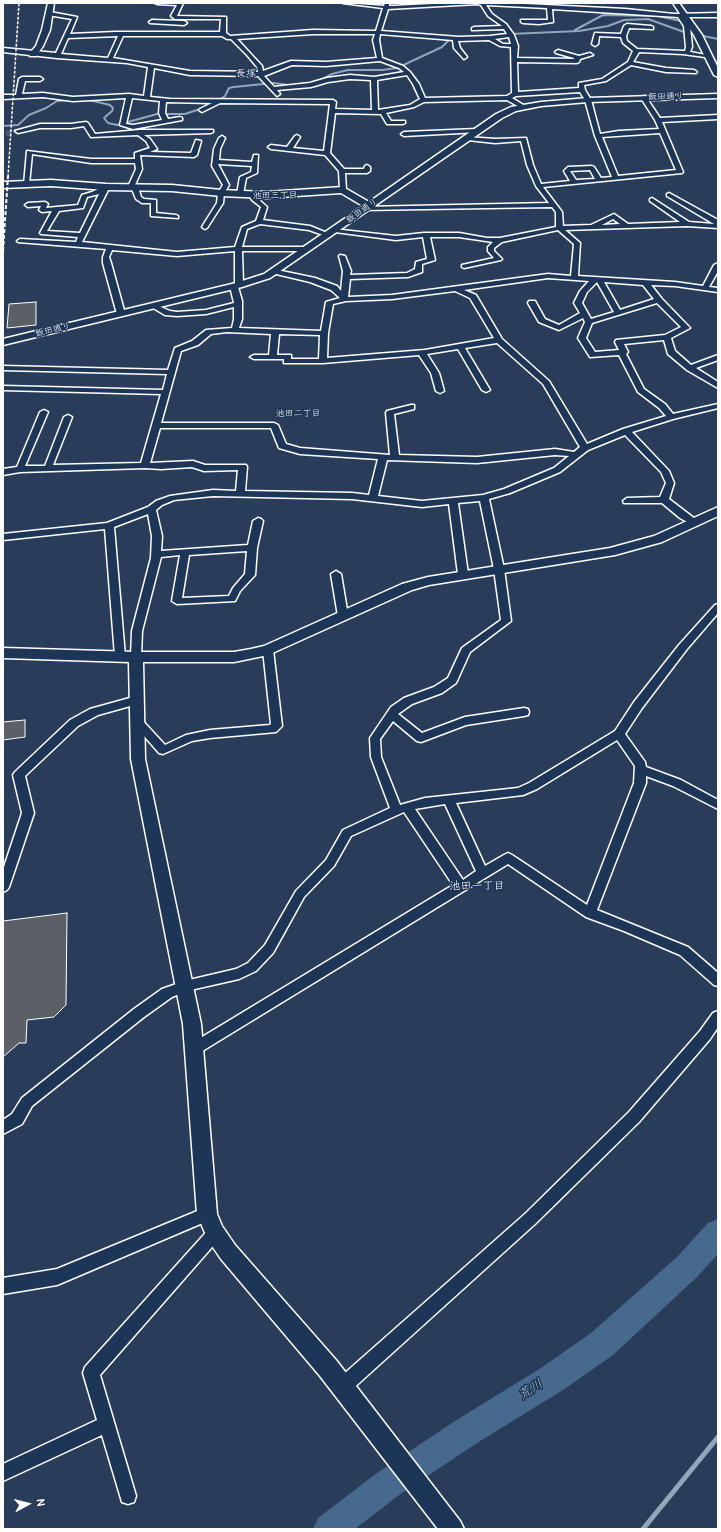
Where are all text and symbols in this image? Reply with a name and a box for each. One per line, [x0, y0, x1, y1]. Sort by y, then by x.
district label: 長塚 [236, 67, 256, 79]
street label: 飯田通り [648, 91, 684, 103]
district label: 池田三丁目 [253, 191, 297, 201]
street label: 飯田通り [344, 196, 380, 226]
street label: 飯田通り [34, 320, 72, 340]
district label: 池田二丁目 [276, 409, 320, 419]
district label: 池田一丁目 [450, 879, 504, 893]
water label: 荒川 [516, 1376, 546, 1404]
north arrow [8, 1484, 48, 1524]
text: N [34, 1498, 47, 1507]

